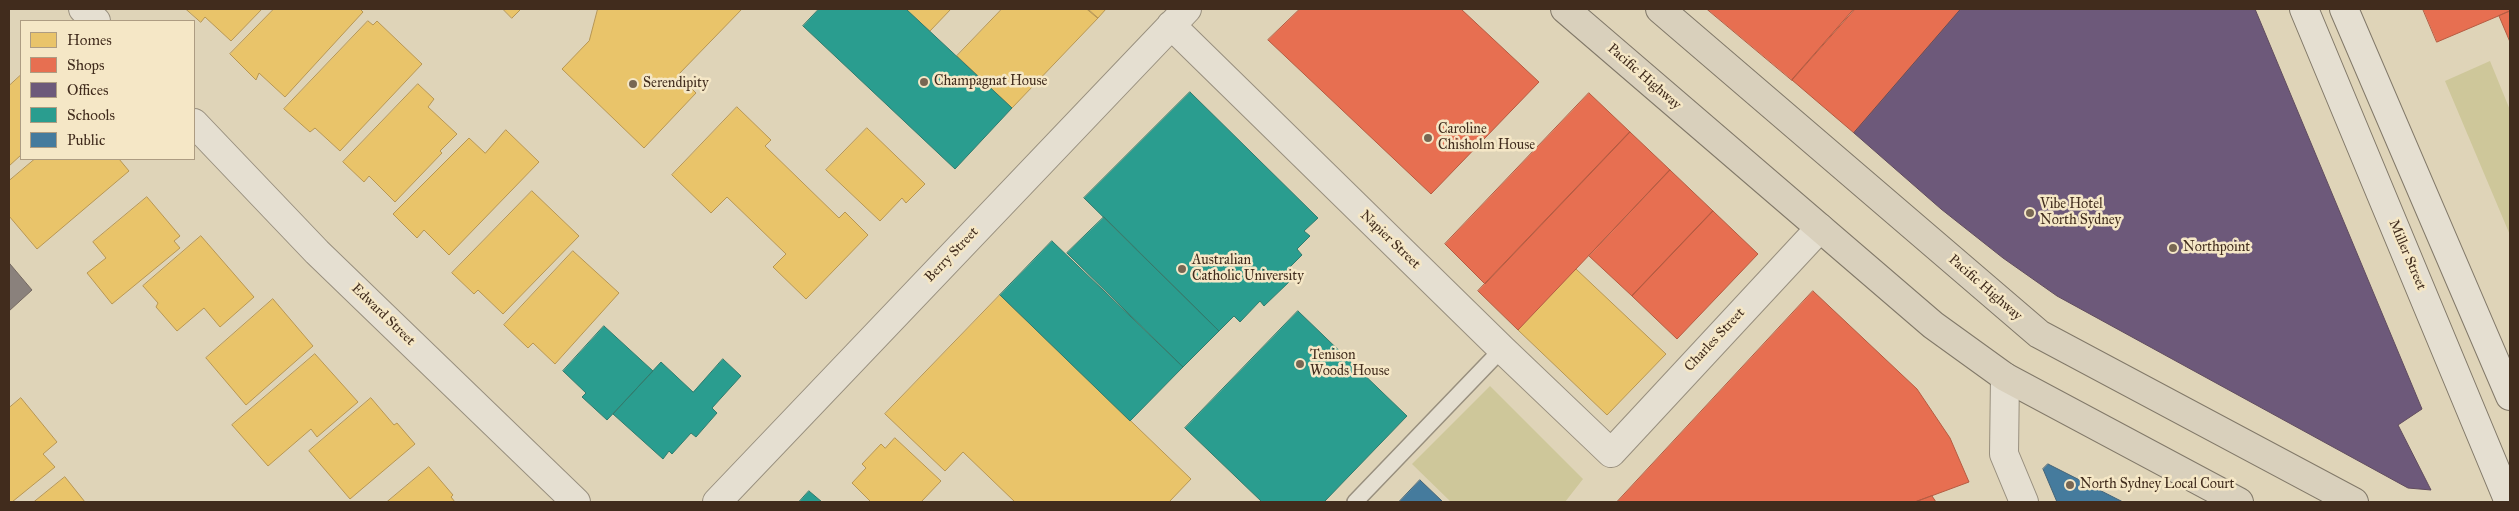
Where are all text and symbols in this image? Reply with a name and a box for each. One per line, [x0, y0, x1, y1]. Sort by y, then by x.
legend [20, 20, 195, 160]
text: Homes [67, 31, 112, 49]
street label: Pacific Highway [1604, 40, 1684, 114]
text: Shops [67, 56, 105, 74]
place label: Champagnat House [934, 74, 1047, 90]
place label: Serendipity [643, 76, 709, 92]
marker: Champagnat House [918, 76, 930, 88]
marker: Serendipity [627, 78, 639, 90]
text: Offices [67, 81, 108, 99]
text: Schools [67, 106, 115, 124]
place label: Caroline Chisholm House [1438, 122, 1535, 154]
text: Public [67, 131, 105, 149]
marker: Caroline Chisholm House [1422, 132, 1434, 144]
place label: Vibe Hotel North Sydney [2040, 197, 2121, 230]
street label: Napier Street [1356, 207, 1424, 273]
marker: Vibe Hotel North Sydney [2024, 207, 2036, 219]
street label: Miller Street [2385, 217, 2429, 293]
street label: Berry Street [922, 224, 982, 286]
place label: Northpoint [2183, 240, 2250, 256]
marker: Northpoint [2167, 242, 2179, 254]
street label: Pacific Highway [1945, 251, 2025, 325]
place label: Australian Catholic University [1192, 253, 1304, 286]
marker: Australian Catholic University [1176, 263, 1188, 275]
street label: Edward Street [348, 280, 418, 350]
street label: Charles Street [1681, 305, 1749, 375]
place label: Tenison Woods House [1310, 348, 1390, 381]
marker: Tenison Woods House [1294, 358, 1306, 370]
place label: North Sydney Local Court [2080, 477, 2235, 493]
marker: North Sydney Local Court [2064, 479, 2076, 491]

